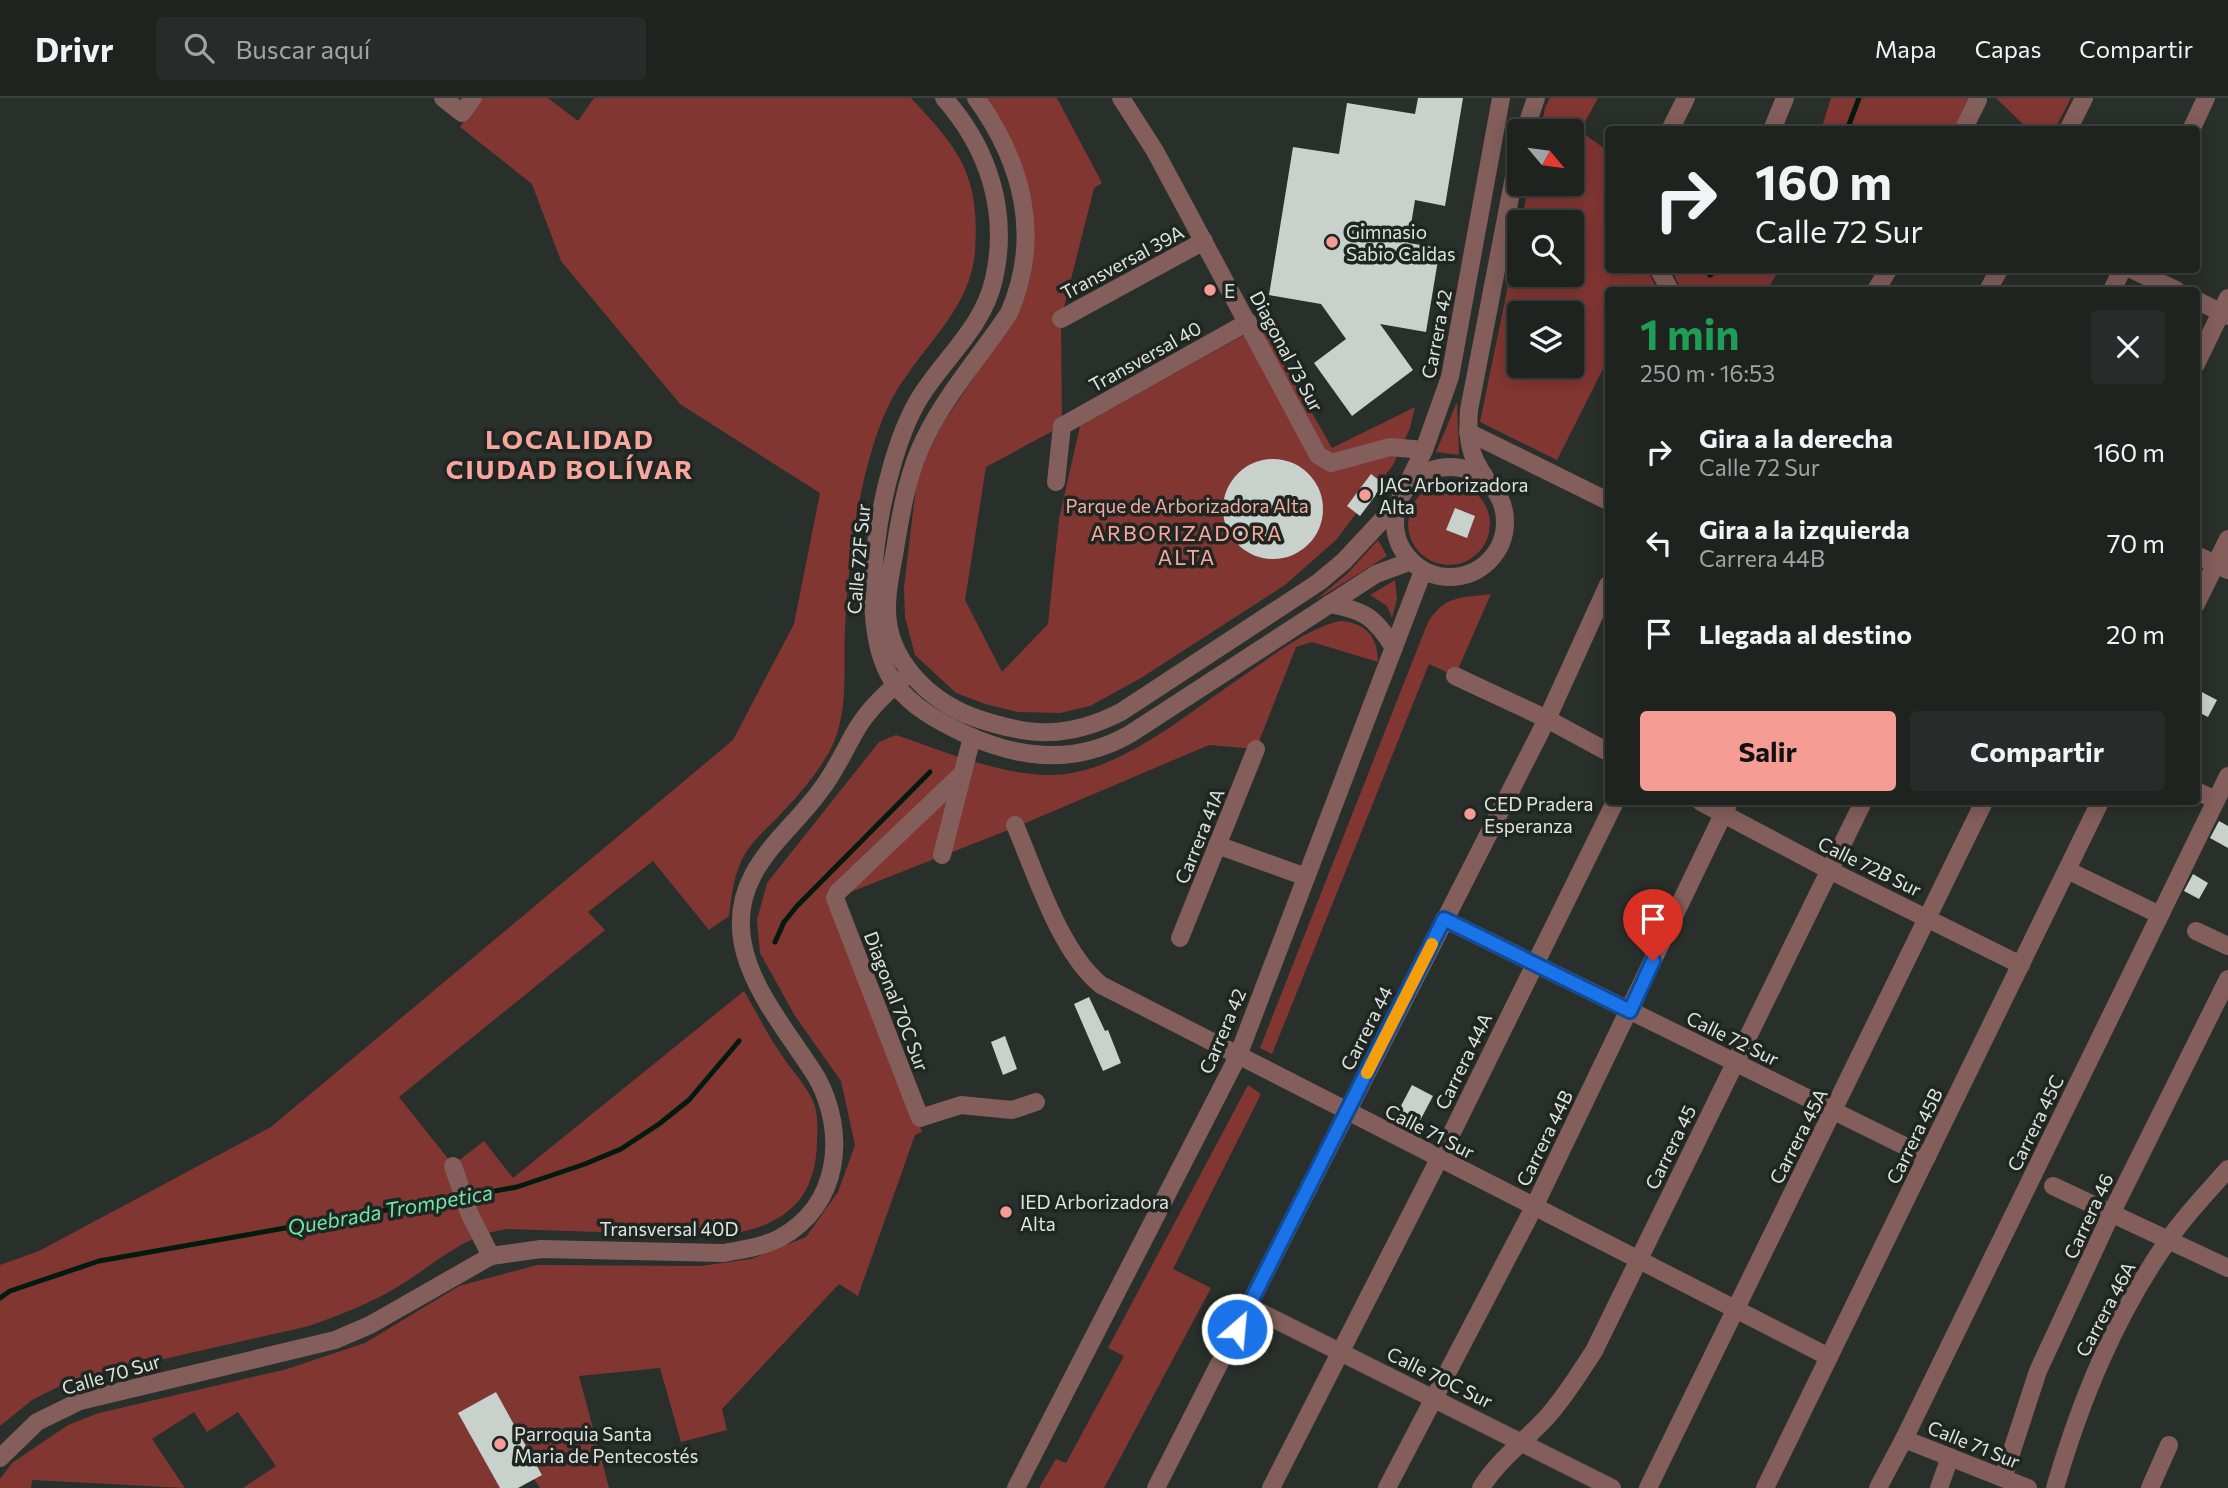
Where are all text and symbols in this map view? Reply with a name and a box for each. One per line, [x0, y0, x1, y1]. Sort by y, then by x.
search box [156, 17, 646, 80]
text: Drivr [35, 28, 114, 69]
icon: search [180, 29, 218, 67]
text: Buscar aquí [236, 33, 371, 64]
text: Mapa [1875, 34, 1937, 63]
text: Capas [1975, 34, 2041, 63]
text: Compartir [2079, 34, 2193, 63]
north arrow [1507, 119, 1584, 196]
map controls [1507, 119, 1584, 378]
text: 160 m [1755, 150, 1892, 210]
icon: right [1640, 154, 1731, 245]
button: search [1507, 210, 1584, 287]
text: Calle 72 Sur [1755, 210, 1923, 250]
street label: Transversal 39A [1057, 220, 1187, 304]
place label: Gimnasio Sabio Caldas [1346, 220, 1456, 265]
marker: Gimnasio Sabio Caldas [1324, 234, 1340, 250]
place label: E [1224, 279, 1235, 302]
marker: E [1202, 282, 1218, 298]
street label: Diagonal 73 Sur [1246, 287, 1329, 416]
street label: Carrera 42 [1416, 287, 1456, 381]
button: layers [1507, 301, 1584, 378]
text: 1 min [1640, 307, 1740, 359]
button: close [2091, 310, 2165, 384]
street label: Transversal 40 [1085, 316, 1205, 396]
text: 250 m · 16:53 [1640, 359, 1775, 387]
text: Gira a la derecha [1699, 422, 1893, 453]
district label: LOCALIDAD CIUDAD BOLÍVAR [446, 423, 694, 484]
icon: right [1640, 433, 1678, 471]
text: 160 m [2093, 436, 2165, 467]
text: Calle 72 Sur [1699, 453, 1820, 481]
place label: JAC Arborizadora Alta [1379, 473, 1529, 518]
marker: JAC Arborizadora Alta [1357, 487, 1373, 503]
park label: Parque de Arborizadora Alta [1065, 494, 1309, 517]
street label: Calle 72F Sur [842, 502, 874, 615]
text: Gira a la izquierda [1699, 513, 1910, 544]
district label: ARBORIZADORA ALTA [1091, 520, 1284, 569]
icon: left [1640, 524, 1678, 562]
text: 70 m [2107, 527, 2165, 558]
text: Carrera 44B [1699, 544, 1825, 572]
icon: arrive [1640, 615, 1678, 653]
text: Llegada al destino [1699, 618, 1912, 649]
text: 20 m [2106, 618, 2165, 649]
button: Salir [1640, 711, 1896, 791]
button: Compartir [1910, 711, 2165, 791]
street label: Carrera 41A [1169, 785, 1229, 887]
place label: CED Pradera Esperanza [1484, 792, 1594, 837]
marker: CED Pradera Esperanza [1462, 806, 1478, 822]
street label: Calle 72B Sur [1815, 831, 1926, 901]
pin [1623, 889, 1683, 961]
icon: arrive [1634, 900, 1672, 938]
street label: Diagonal 70C Sur [860, 928, 934, 1075]
street label: Carrera 44 [1335, 982, 1397, 1074]
street label: Carrera 42 [1194, 985, 1250, 1077]
street label: Calle 72 Sur [1683, 1006, 1783, 1070]
street label: Carrera 44A [1430, 1009, 1496, 1113]
street label: Carrera 45C [2002, 1071, 2068, 1175]
street label: Carrera 45B [1881, 1084, 1947, 1188]
street label: Carrera 45A [1764, 1085, 1832, 1187]
street label: Carrera 44B [1511, 1086, 1577, 1190]
street label: Calle 71 Sur [1381, 1099, 1479, 1164]
street label: Carrera 45 [1640, 1101, 1700, 1193]
street label: Carrera 46 [2058, 1170, 2118, 1262]
water label: Quebrada Trompetica [285, 1179, 495, 1239]
place label: IED Arborizadora Alta [1020, 1190, 1169, 1235]
marker: IED Arborizadora Alta [998, 1204, 1014, 1220]
street label: Transversal 40D [600, 1217, 738, 1240]
street label: Carrera 46A [2070, 1258, 2140, 1360]
position arrow [1200, 1292, 1274, 1366]
street label: Calle 70C Sur [1383, 1342, 1497, 1413]
street label: Calle 70 Sur [59, 1349, 163, 1399]
street label: Calle 71 Sur [1925, 1415, 2024, 1473]
place label: Parroquia Santa Maria de Pentecostés [514, 1422, 698, 1467]
marker: Parroquia Santa Maria de Pentecostés [492, 1436, 508, 1452]

